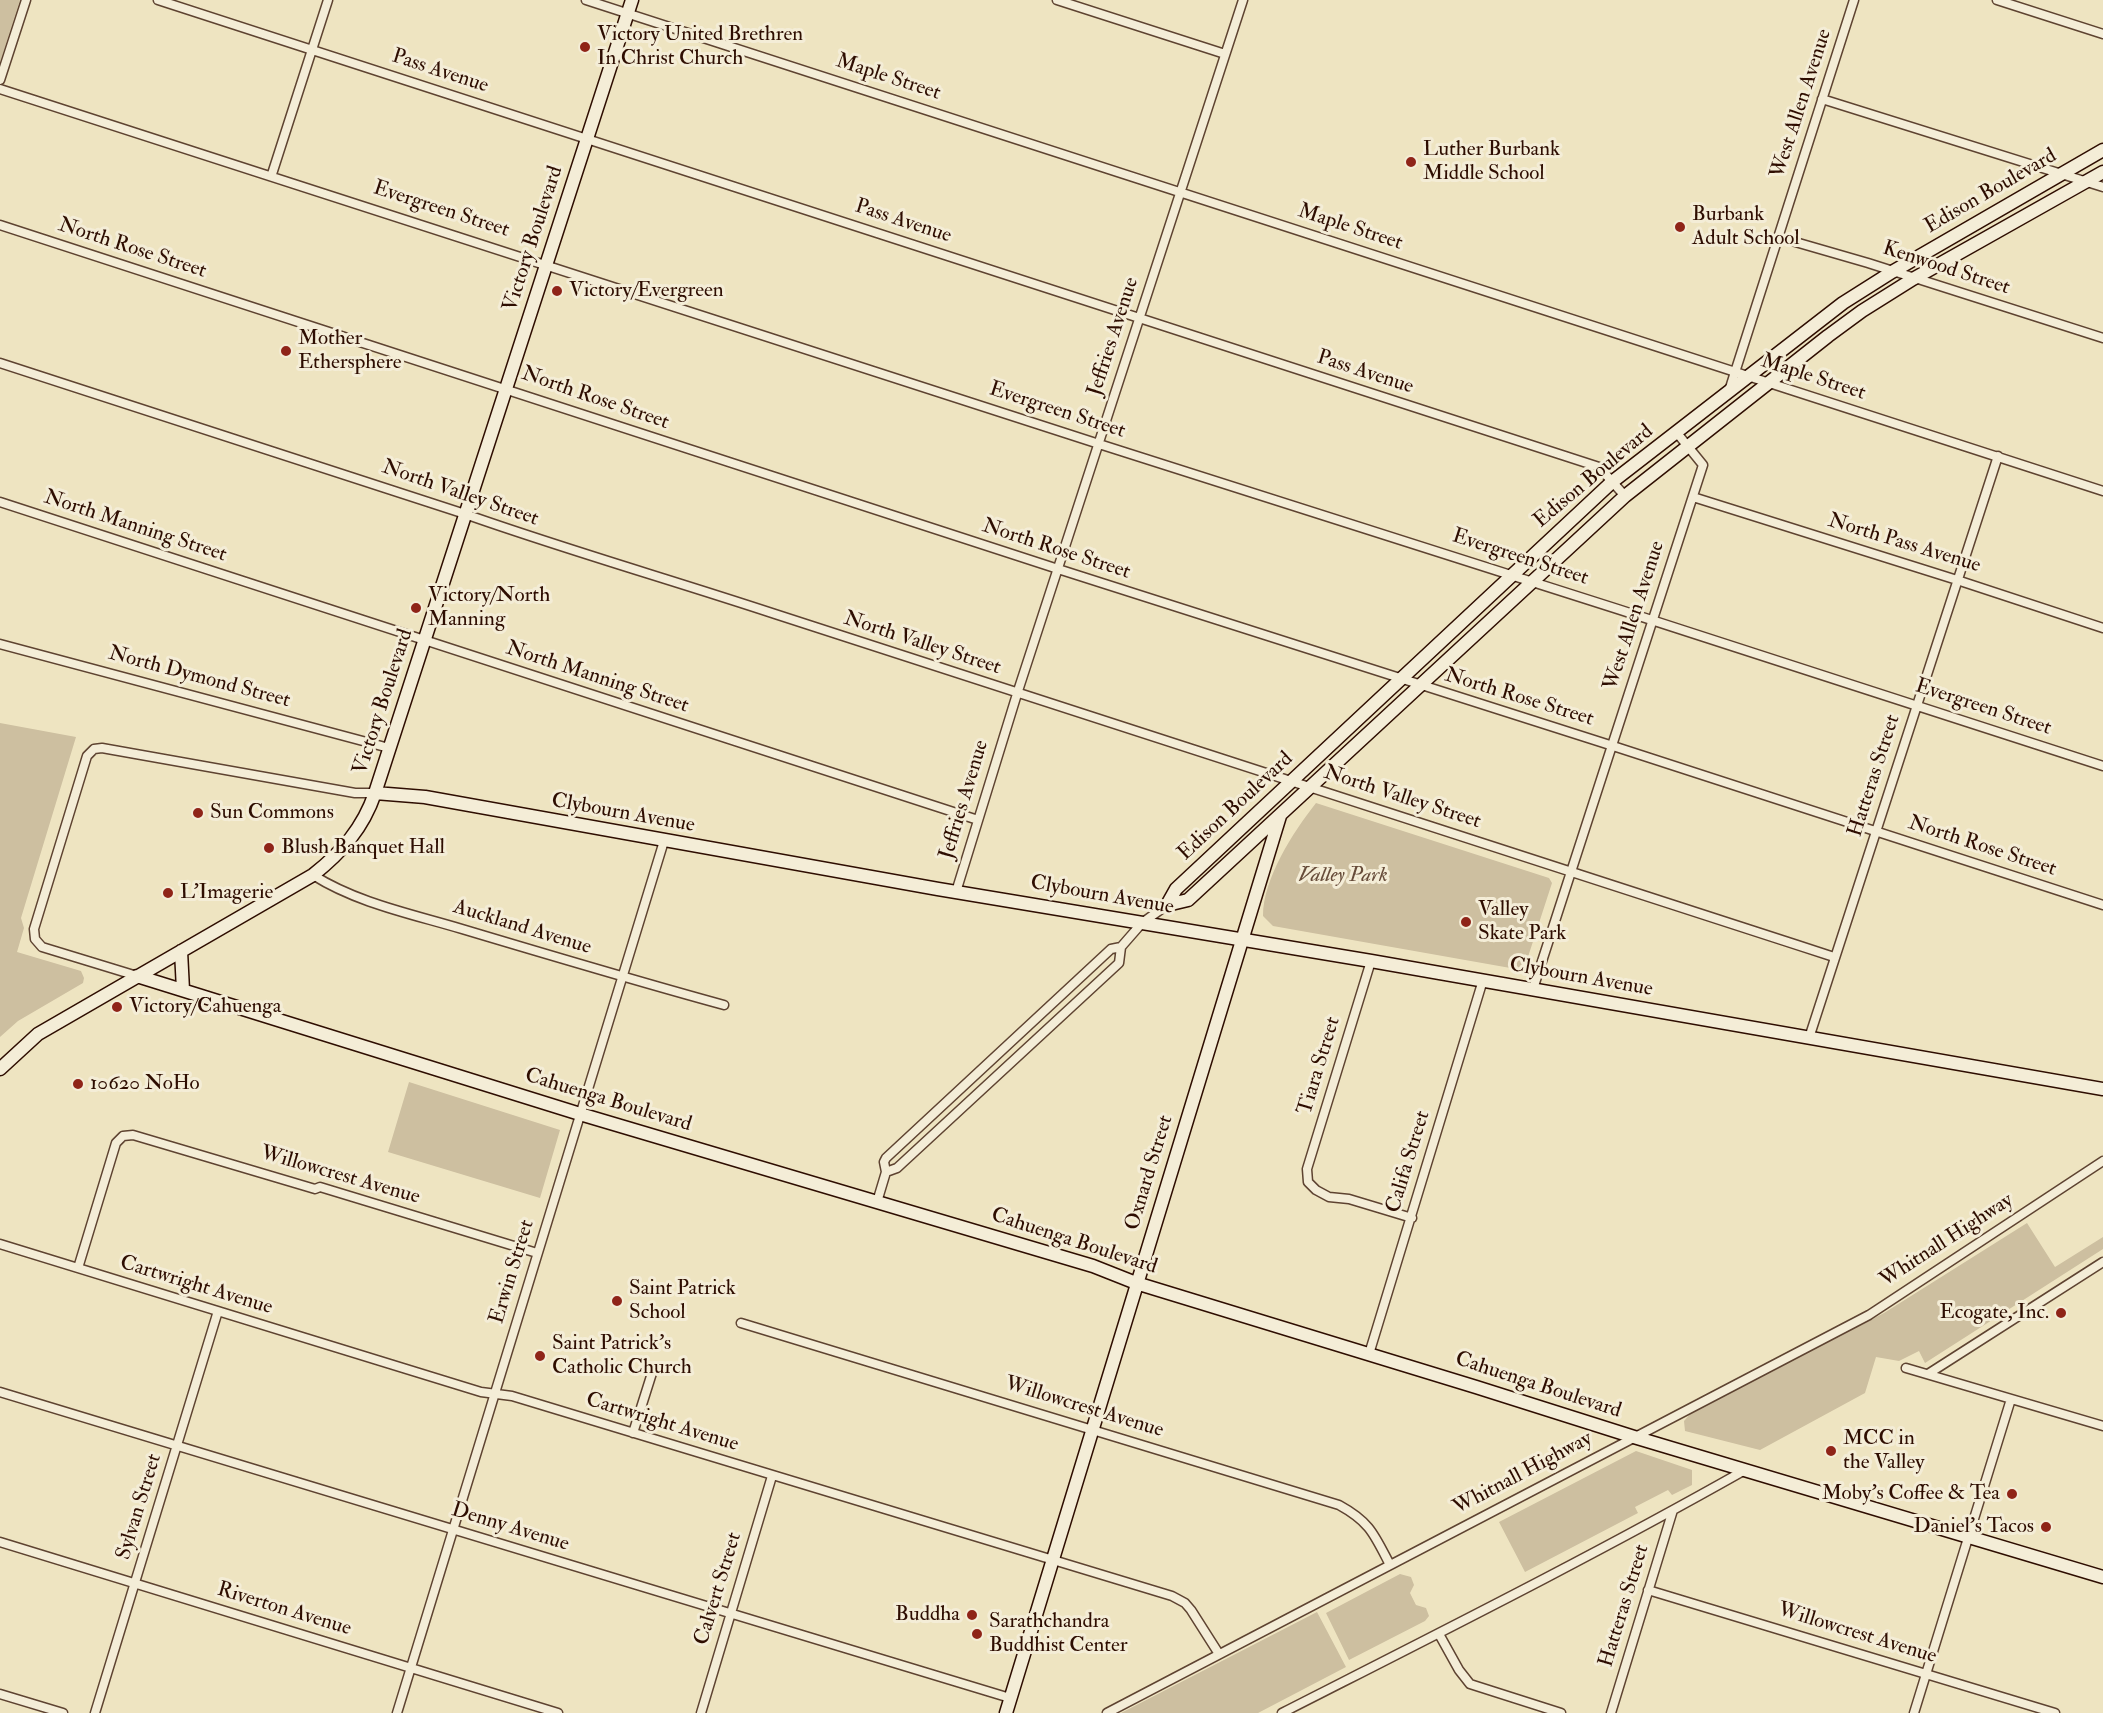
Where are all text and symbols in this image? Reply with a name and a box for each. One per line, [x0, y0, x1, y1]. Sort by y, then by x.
place label: Victory United Brethren In Christ Church [597, 22, 803, 72]
street label: West Allen Avenue [1766, 26, 1838, 182]
marker: Victory United Brethren In Christ Church [578, 40, 592, 54]
street label: Pass Avenue [389, 45, 491, 99]
street label: Maple Street [833, 49, 943, 107]
place label: Luther Burbank Middle School [1423, 137, 1560, 187]
street label: Edison Boulevard [1921, 144, 2061, 240]
marker: Luther Burbank Middle School [1404, 155, 1418, 169]
street label: Victory Boulevard [499, 163, 569, 315]
street label: Evergreen Street [370, 176, 512, 244]
street label: Pass Avenue [852, 195, 954, 249]
street label: Maple Street [1295, 199, 1405, 257]
place label: Burbank Adult School [1692, 202, 1800, 252]
street label: North Rose Street [55, 213, 209, 285]
marker: Burbank Adult School [1673, 220, 1687, 234]
street label: Kenwood Street [1879, 237, 2013, 301]
street label: Jeffries Avenue [1083, 274, 1145, 400]
place label: Victory/Evergreen [569, 278, 724, 304]
marker: Victory/Evergreen [550, 284, 564, 298]
place label: Mother Ethersphere [298, 326, 402, 376]
marker: Mother Ethersphere [279, 344, 293, 358]
street label: Pass Avenue [1314, 346, 1416, 400]
street label: Maple Street [1758, 349, 1868, 407]
street label: North Rose Street [518, 362, 672, 436]
street label: Evergreen Street [986, 377, 1128, 445]
street label: Edison Boulevard [1529, 420, 1659, 534]
street label: North Valley Street [378, 455, 542, 533]
street label: North Manning Street [40, 486, 230, 568]
street label: North Pass Avenue [1825, 509, 1983, 579]
street label: North Rose Street [979, 514, 1133, 586]
street label: Evergreen Street [1449, 524, 1591, 592]
street label: West Allen Avenue [1599, 538, 1671, 694]
place label: Victory/North Manning [428, 583, 550, 633]
marker: Victory/North Manning [409, 601, 423, 615]
street label: North Valley Street [840, 607, 1004, 681]
street label: Victory Boulevard [349, 626, 419, 778]
street label: North Manning Street [502, 637, 692, 719]
street label: North Dymond Street [105, 642, 293, 714]
street label: North Rose Street [1441, 663, 1597, 733]
street label: Evergreen Street [1912, 674, 2054, 742]
street label: Hatteras Street [1843, 712, 1907, 840]
street label: Jeffries Avenue [935, 737, 995, 863]
street label: Edison Boulevard [1173, 747, 1299, 867]
street label: North Valley Street [1320, 761, 1484, 835]
street label: Clybourn Avenue [549, 789, 697, 839]
place label: Sun Commons [210, 800, 334, 826]
marker: Sun Commons [191, 806, 205, 820]
street label: North Rose Street [1905, 811, 2059, 883]
place label: Blush Banquet Hall [281, 835, 445, 861]
marker: Blush Banquet Hall [262, 841, 276, 855]
park label: Valley Park [1298, 863, 1388, 889]
street label: Clybourn Avenue [1028, 871, 1176, 921]
place label: L'Imagerie [180, 880, 273, 906]
marker: L'Imagerie [161, 886, 175, 900]
street label: Auckland Avenue [450, 895, 594, 961]
place label: Valley Skate Park [1478, 897, 1566, 947]
marker: Valley Skate Park [1459, 915, 1473, 929]
street label: Clybourn Avenue [1507, 953, 1655, 1003]
place label: Victory/Cahuenga [129, 994, 281, 1020]
marker: Victory/Cahuenga [110, 1000, 124, 1014]
street label: Tiara Street [1293, 1014, 1347, 1118]
street label: Cahuenga Boulevard [522, 1064, 694, 1138]
place label: 10620 NoHo [90, 1071, 200, 1097]
marker: 10620 NoHo [71, 1077, 85, 1091]
street label: Califa Street [1382, 1108, 1436, 1216]
street label: Oxnard Street [1121, 1112, 1179, 1234]
street label: Willowcrest Avenue [257, 1141, 423, 1211]
street label: Whitnall Highway [1876, 1189, 2018, 1293]
street label: Cahuenga Boulevard [988, 1203, 1160, 1281]
street label: Erwin Street [485, 1217, 541, 1327]
street label: Cartwright Avenue [117, 1251, 275, 1321]
place label: Saint Patrick School [629, 1276, 736, 1326]
marker: Saint Patrick School [610, 1294, 624, 1308]
place label: Ecogate, Inc. [1940, 1300, 2049, 1326]
marker: Ecogate, Inc. [2054, 1306, 2068, 1320]
place label: Saint Patrick's Catholic Church [552, 1331, 692, 1381]
street label: Cahuenga Boulevard [1452, 1347, 1624, 1425]
marker: Saint Patrick's Catholic Church [533, 1349, 547, 1363]
street label: Willowcrest Avenue [1002, 1372, 1166, 1444]
street label: Cartwright Avenue [583, 1388, 741, 1458]
place label: MCC in the Valley [1843, 1426, 1924, 1476]
street label: Whitnall Highway [1449, 1427, 1597, 1521]
marker: MCC in the Valley [1824, 1444, 1838, 1458]
street label: Sylvan Street [112, 1451, 168, 1563]
place label: Moby's Coffee & Tea [1822, 1481, 2000, 1507]
marker: Moby's Coffee & Tea [2005, 1487, 2019, 1501]
street label: Denny Avenue [448, 1498, 572, 1558]
place label: Daniel's Tacos [1914, 1514, 2034, 1540]
marker: Daniel's Tacos [2039, 1520, 2053, 1534]
street label: Calvert Street [690, 1530, 748, 1648]
street label: Hatteras Street [1594, 1542, 1656, 1670]
street label: Riverton Avenue [214, 1578, 354, 1642]
street label: Willowcrest Avenue [1775, 1598, 1939, 1670]
place label: Buddha [895, 1602, 960, 1628]
marker: Buddha [965, 1608, 979, 1622]
place label: Sarathchandra Buddhist Center [989, 1609, 1128, 1659]
marker: Sarathchandra Buddhist Center [970, 1627, 984, 1641]

